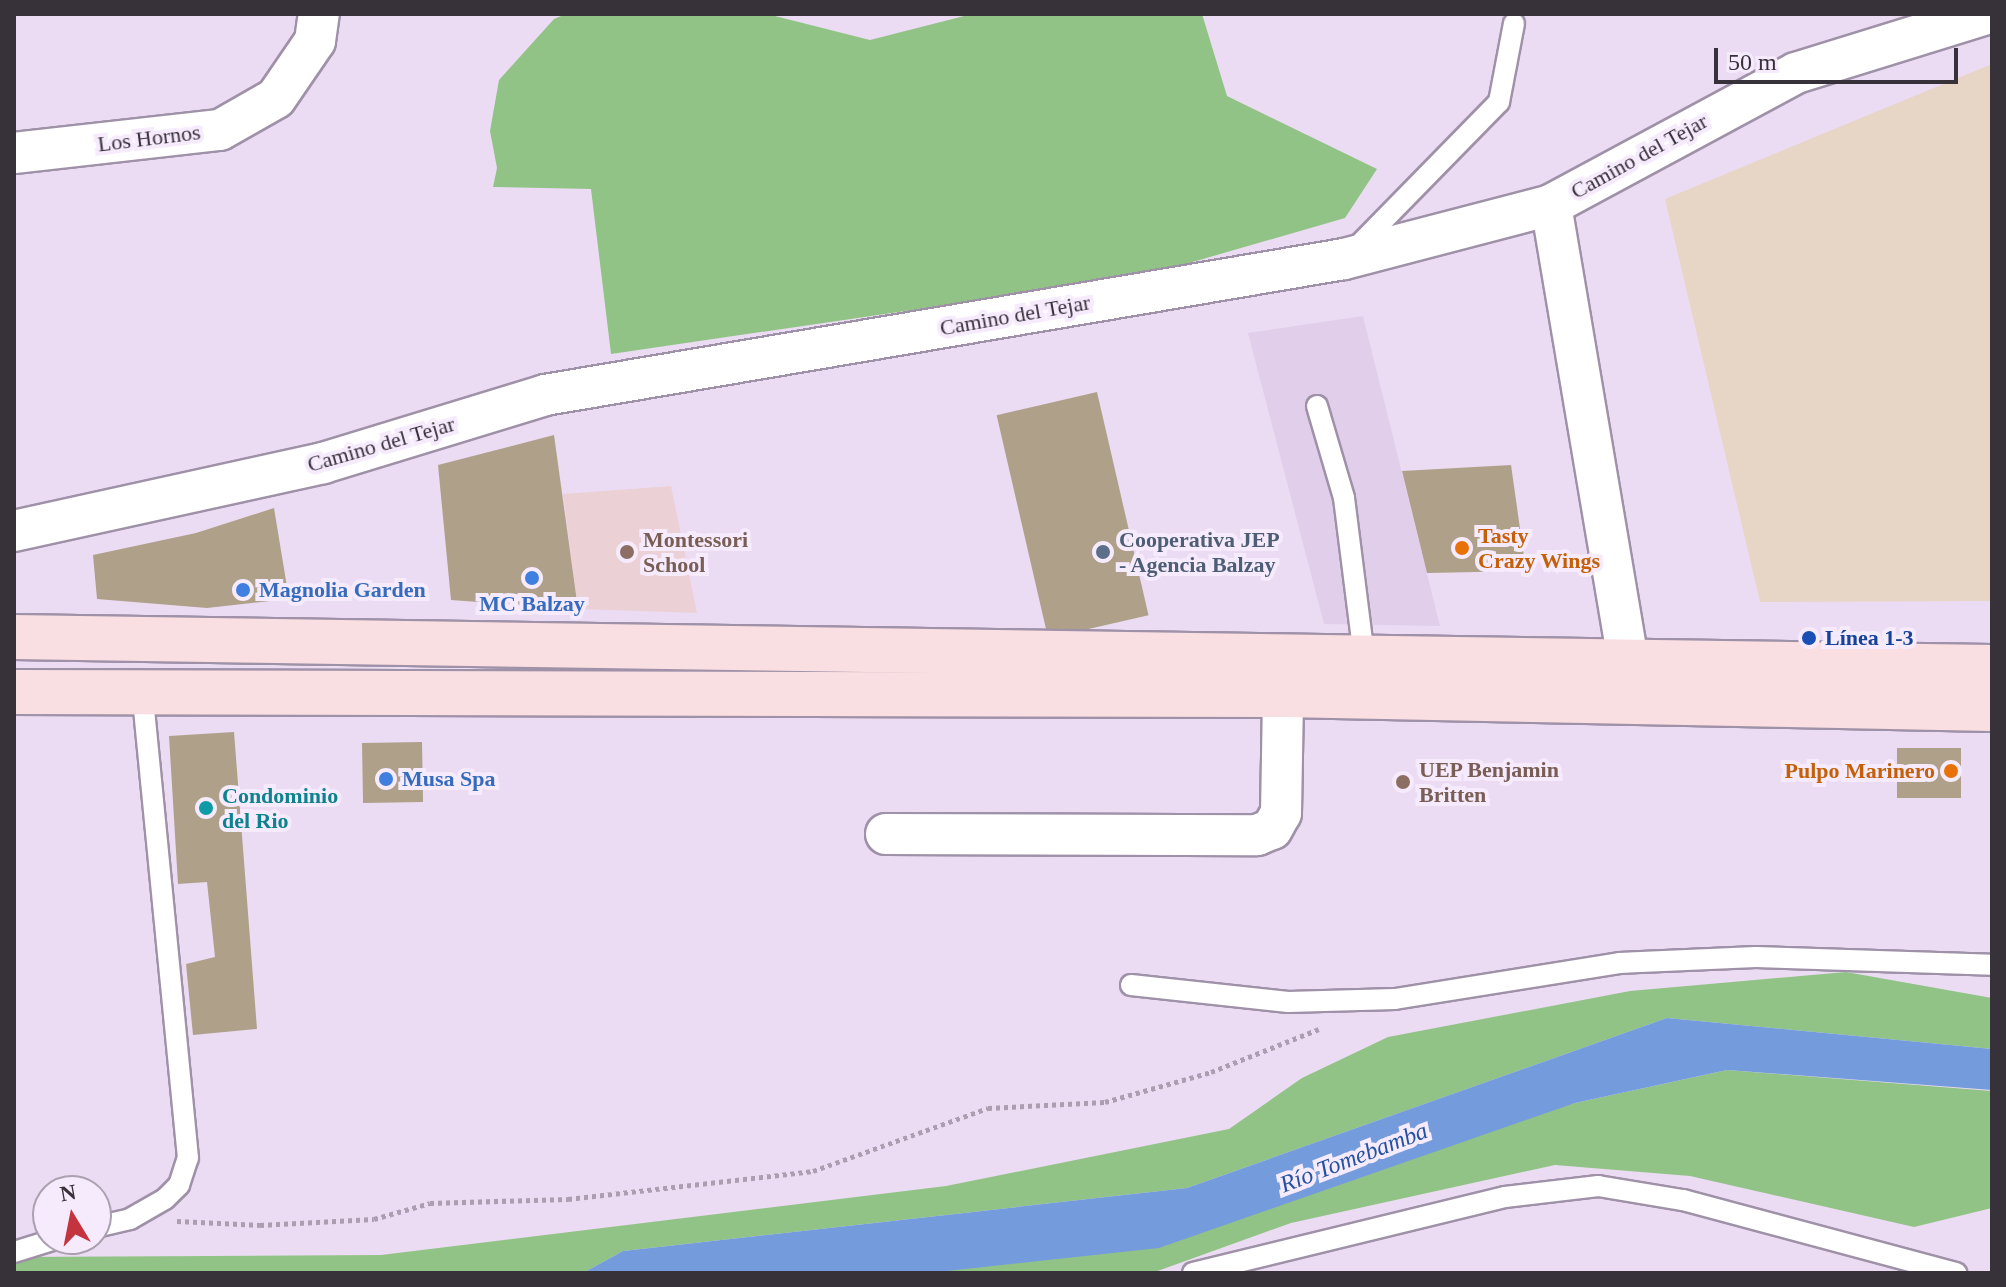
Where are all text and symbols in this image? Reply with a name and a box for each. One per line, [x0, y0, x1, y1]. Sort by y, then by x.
scale bar [1718, 32, 1962, 82]
text: 50 m [1728, 49, 1777, 75]
street label: Camino del Tejar [1566, 108, 1712, 204]
street label: Los Hornos [96, 119, 202, 157]
street label: Camino del Tejar [938, 289, 1092, 341]
street label: Camino del Tejar [304, 410, 458, 478]
place label: Tasty Crazy Wings [1478, 522, 1600, 574]
place label: Montessori School [643, 526, 748, 578]
place label: Cooperativa JEP - Agencia Balzay [1119, 526, 1280, 578]
marker: Tasty Crazy Wings [1453, 539, 1471, 557]
marker: Montessori School [618, 543, 636, 561]
marker: Cooperativa JEP - Agencia Balzay [1094, 543, 1112, 561]
marker: MC Balzay [523, 569, 541, 587]
place label: Magnolia Garden [259, 577, 426, 603]
marker: Magnolia Garden [234, 581, 252, 599]
place label: MC Balzay [479, 591, 585, 617]
place label: Línea 1-3 [1825, 625, 1914, 651]
marker: Línea 1-3 [1800, 629, 1818, 647]
place label: UEP Benjamin Britten [1419, 756, 1560, 808]
place label: Pulpo Marinero [1784, 758, 1935, 784]
marker: Pulpo Marinero [1942, 762, 1960, 780]
place label: Musa Spa [402, 766, 496, 792]
marker: Musa Spa [377, 770, 395, 788]
marker: UEP Benjamin Britten [1394, 773, 1412, 791]
place label: Condominio del Rio [222, 782, 338, 834]
marker: Condominio del Rio [197, 799, 215, 817]
water label: Río Tomebamba [1276, 1117, 1432, 1199]
north arrow [32, 1175, 112, 1255]
text: N [58, 1179, 78, 1207]

